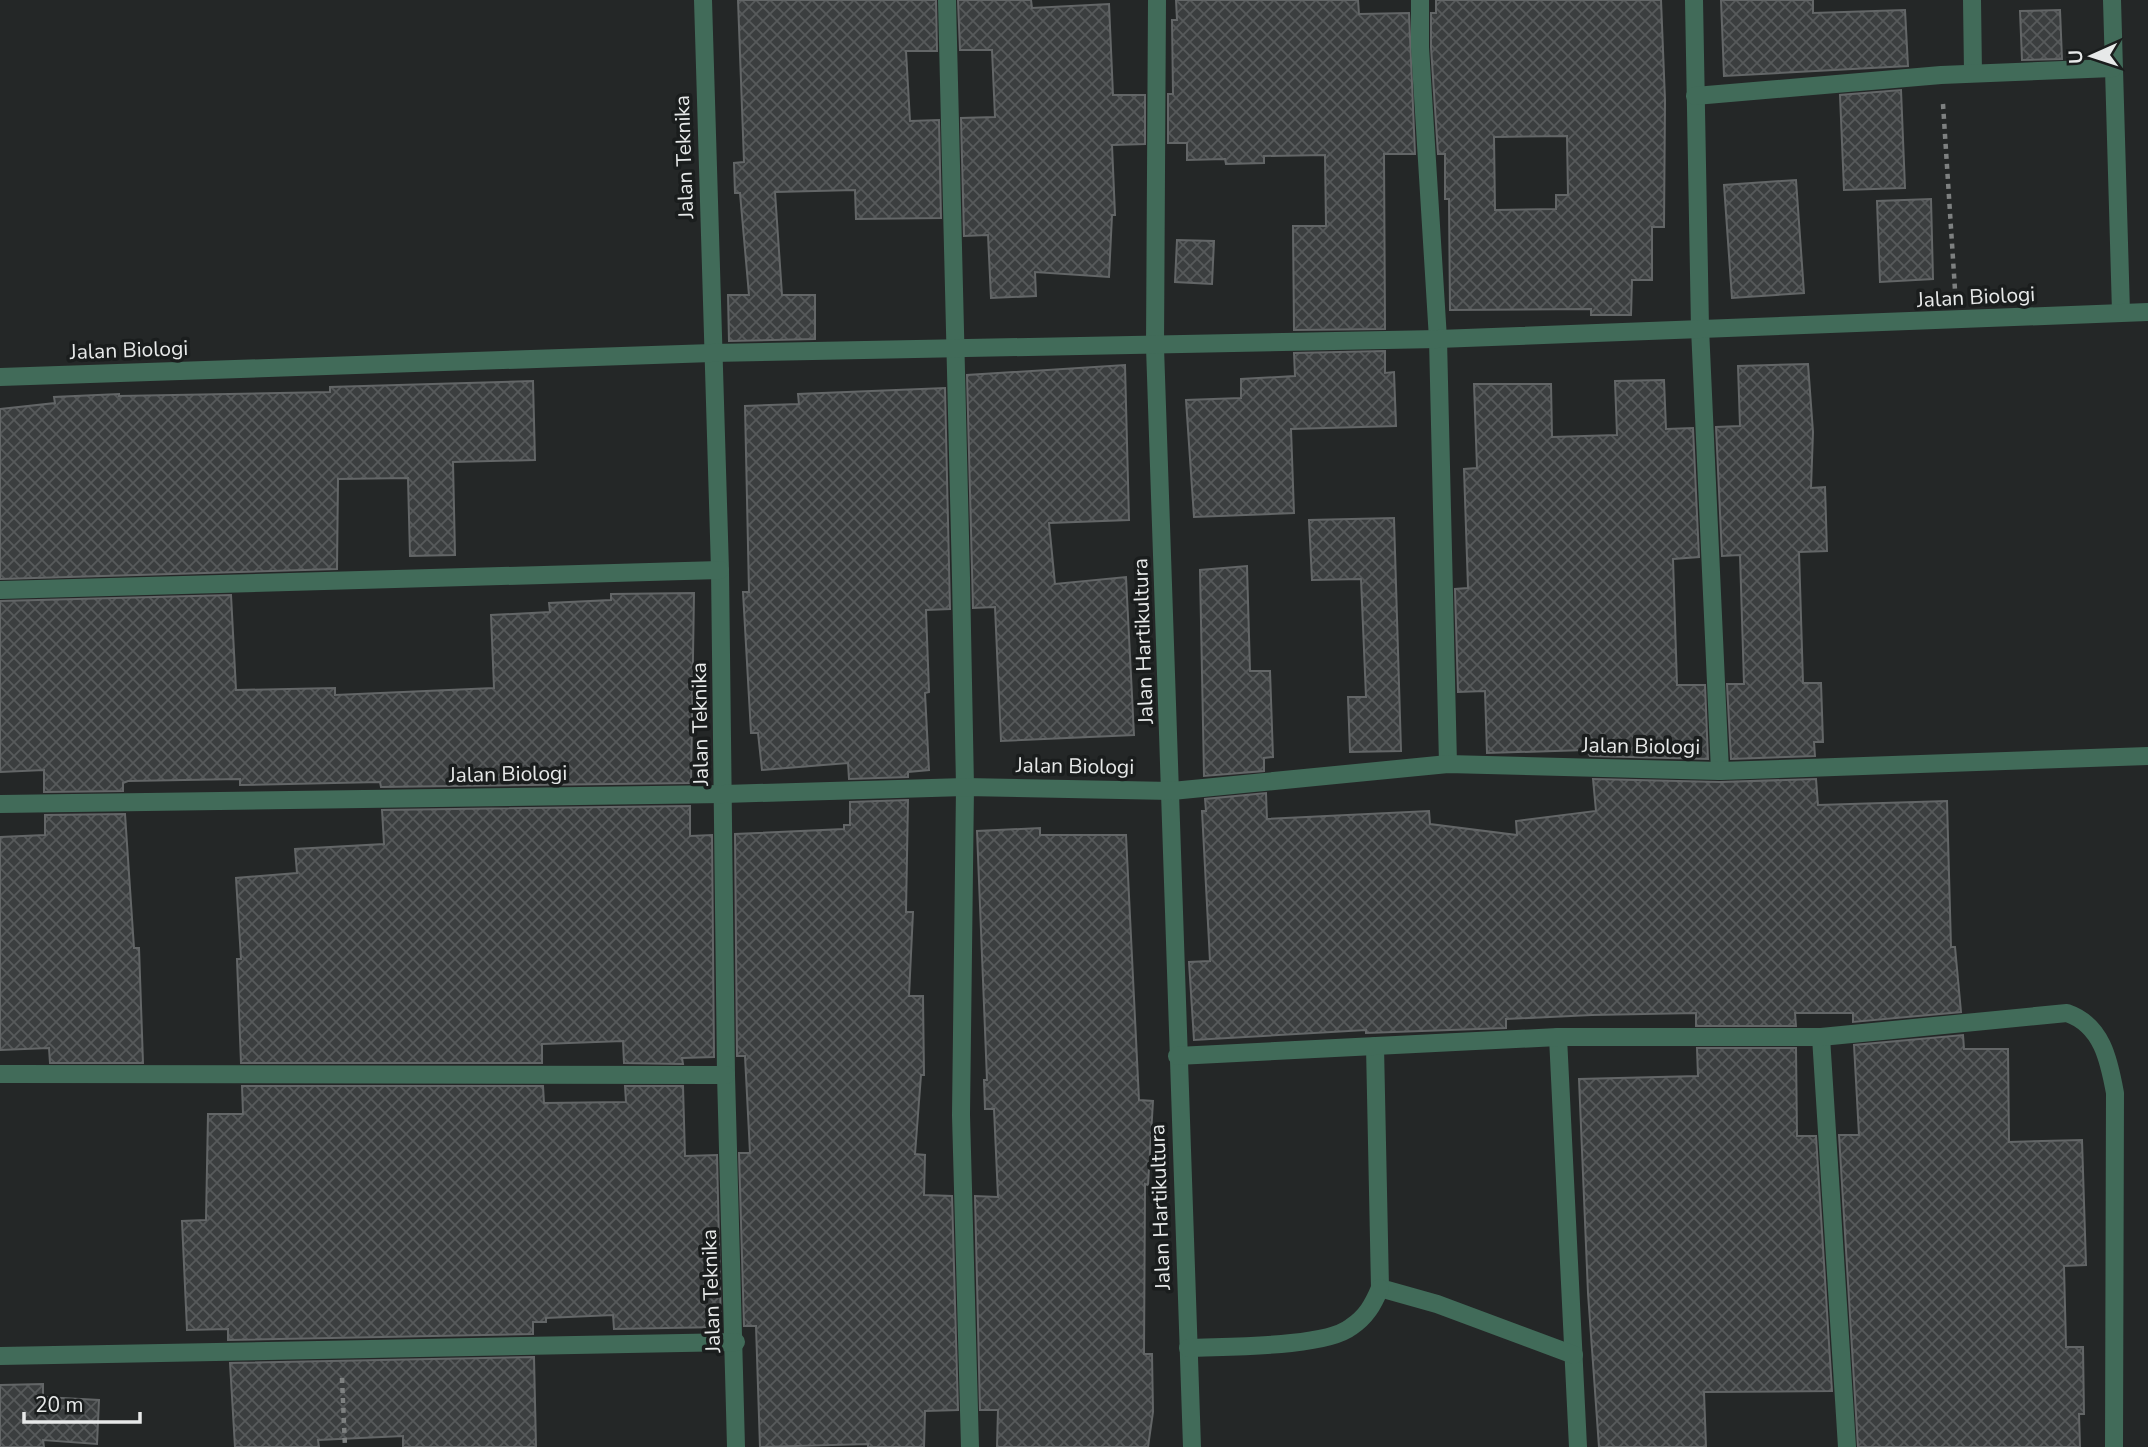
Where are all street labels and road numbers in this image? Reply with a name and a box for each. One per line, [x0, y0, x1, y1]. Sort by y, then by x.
street label: Jalan Teknika [668, 95, 700, 220]
street label: Jalan Biologi [1915, 280, 2036, 314]
street label: Jalan Biologi [68, 334, 189, 366]
street label: Jalan Hartikultura [1126, 558, 1160, 725]
street label: Jalan Teknika [685, 662, 715, 787]
street label: Jalan Biologi [1581, 731, 1700, 761]
street label: Jalan Biologi [1015, 751, 1134, 781]
street label: Jalan Biologi [448, 759, 567, 789]
street label: Jalan Hartikultura [1143, 1124, 1177, 1291]
street label: Jalan Teknika [695, 1229, 727, 1354]

